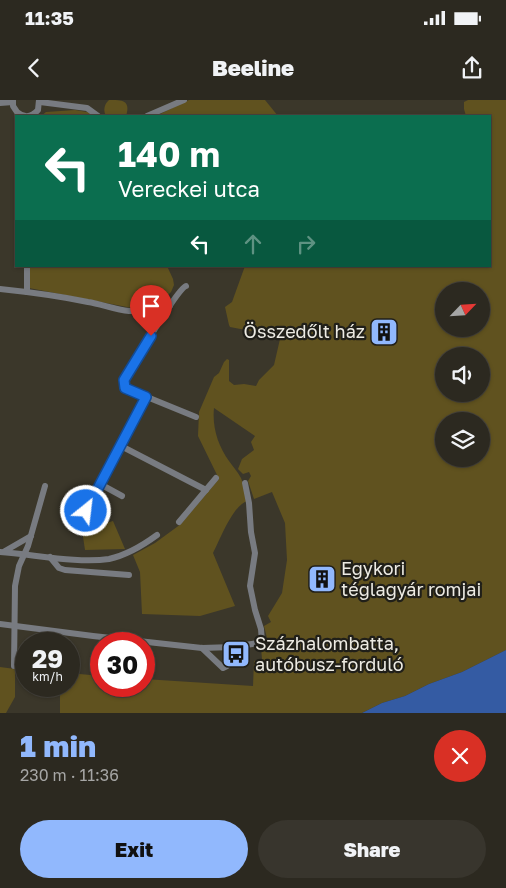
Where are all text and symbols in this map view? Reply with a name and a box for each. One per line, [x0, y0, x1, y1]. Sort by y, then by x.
text: 11:35 [25, 6, 74, 29]
icon: back [20, 54, 48, 82]
text: Beeline [212, 54, 294, 81]
icon: share [458, 54, 486, 82]
text: 140 m [118, 133, 220, 175]
icon: left [35, 135, 100, 200]
text: Vereckei utca [118, 175, 260, 202]
icon: left [186, 230, 214, 258]
icon: ahead [239, 230, 267, 258]
icon: right [292, 230, 320, 258]
north arrow [435, 282, 490, 338]
map controls [435, 282, 490, 467]
pin [130, 285, 172, 336]
icon: arrive [137, 292, 165, 320]
building icon: Összedőlt ház [369, 317, 399, 347]
place label: Összedőlt ház [244, 320, 365, 342]
button: sound [435, 347, 490, 402]
button: layers [435, 412, 490, 467]
position arrow [59, 484, 111, 536]
place label: Egykori téglagyár romjai [341, 557, 481, 600]
building icon: Egykori téglagyár romjai [307, 564, 337, 594]
speed limit sign: 30 [90, 632, 155, 697]
place label: Százhalombatta, autóbusz-forduló [255, 632, 404, 675]
bus stop icon: Százhalombatta, autóbusz-forduló [221, 639, 251, 669]
text: 29 [32, 643, 63, 674]
text: km/h [32, 669, 63, 684]
text: 1 min [20, 728, 96, 764]
button: close [434, 730, 486, 782]
text: 230 m · 11:36 [20, 765, 119, 785]
button: Exit [20, 820, 248, 878]
button: Share [258, 820, 486, 878]

